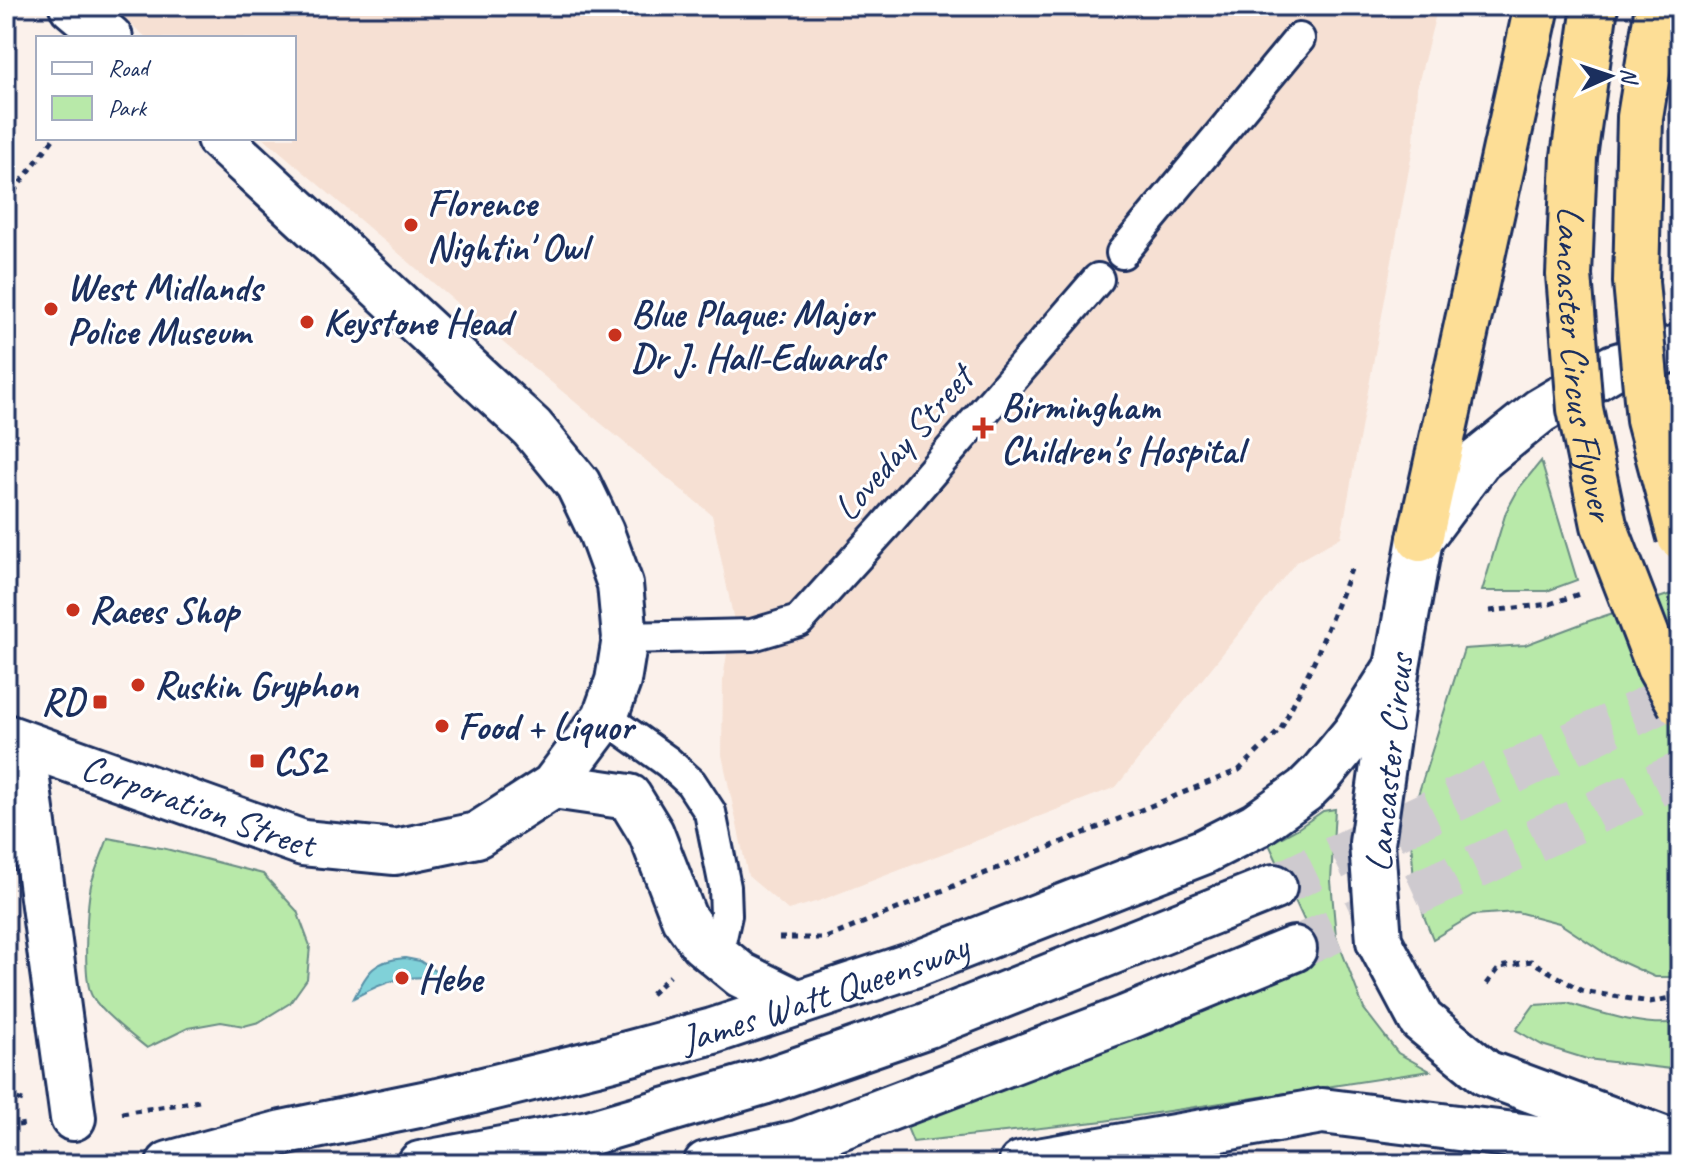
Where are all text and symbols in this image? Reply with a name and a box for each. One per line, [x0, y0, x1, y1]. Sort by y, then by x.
legend [36, 36, 296, 140]
north arrow [1570, 36, 1650, 116]
text: Road [108, 53, 152, 83]
text: N [1615, 67, 1643, 86]
text: Park [108, 93, 148, 123]
place label: Florence Nightin' Owl [427, 180, 594, 271]
street label: Lancaster Circus Flyover [1545, 205, 1627, 528]
marker: Florence Nightin' Owl [402, 216, 420, 234]
place label: West Midlands Police Museum [67, 264, 265, 355]
place label: Blue Plaque: Major Dr J. Hall-Edwards [631, 290, 888, 381]
place label: Keystone Head [323, 299, 517, 346]
marker: West Midlands Police Museum [42, 300, 60, 318]
marker: Keystone Head [298, 313, 316, 331]
marker: Blue Plaque: Major Dr J. Hall-Edwards [606, 326, 624, 344]
street label: Loveday Street [823, 352, 987, 530]
place label: Birmingham Children's Hospital [1001, 383, 1251, 474]
marker: Birmingham Children's Hospital [972, 417, 994, 439]
place label: Raees Shop [89, 587, 241, 634]
marker: Raees Shop [64, 601, 82, 619]
street label: Lancaster Circus [1354, 649, 1424, 874]
place label: Ruskin Gryphon [154, 662, 360, 709]
marker: Ruskin Gryphon [129, 676, 147, 694]
place label: RD [41, 679, 88, 726]
marker: RD [91, 693, 109, 711]
place label: Food + Liquor [458, 703, 637, 750]
marker: Food + Liquor [433, 717, 451, 735]
place label: CS2 [273, 738, 330, 785]
street label: Corporation Street [75, 742, 319, 868]
marker: CS2 [248, 752, 266, 770]
street label: James Watt Queensway [674, 922, 978, 1062]
place label: Hebe [418, 955, 485, 1002]
marker: Hebe [393, 969, 411, 987]

